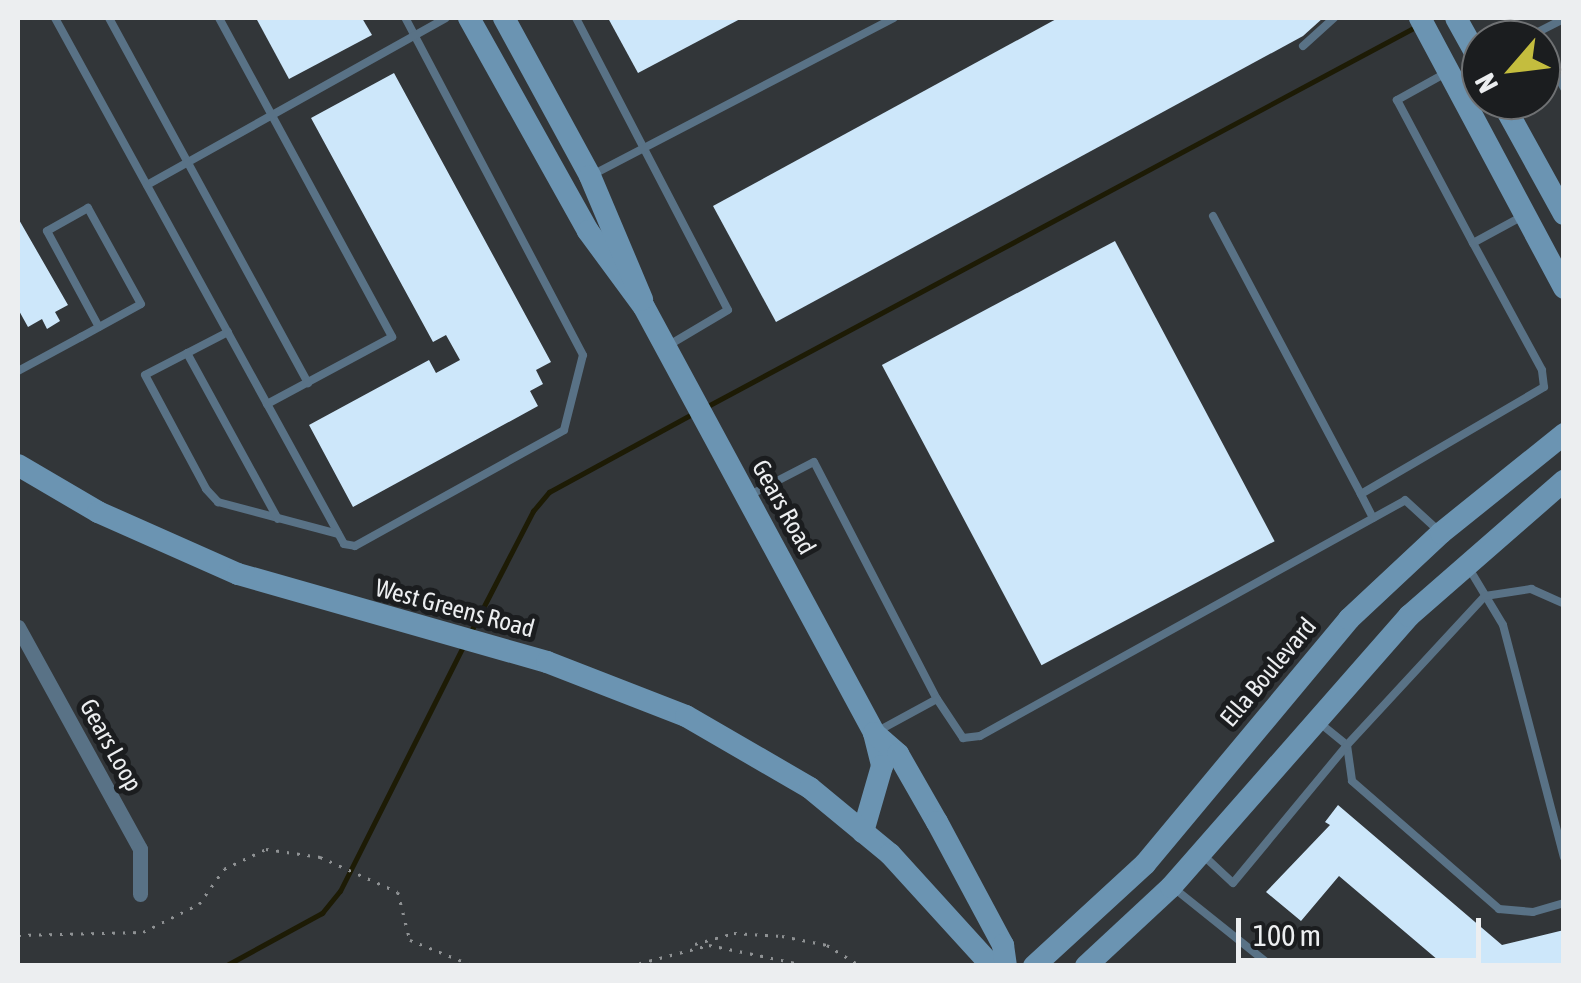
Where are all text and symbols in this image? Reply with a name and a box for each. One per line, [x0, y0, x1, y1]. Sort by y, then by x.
north arrow [1461, 20, 1561, 120]
text: N [1468, 68, 1504, 98]
street label: Gears Road [746, 454, 822, 560]
street label: West Greens Road [372, 572, 538, 644]
street label: Ella Boulevard [1214, 611, 1322, 733]
street label: Gears Loop [73, 694, 149, 796]
scale bar [1241, 898, 1486, 960]
text: 100 m [1253, 918, 1321, 952]

